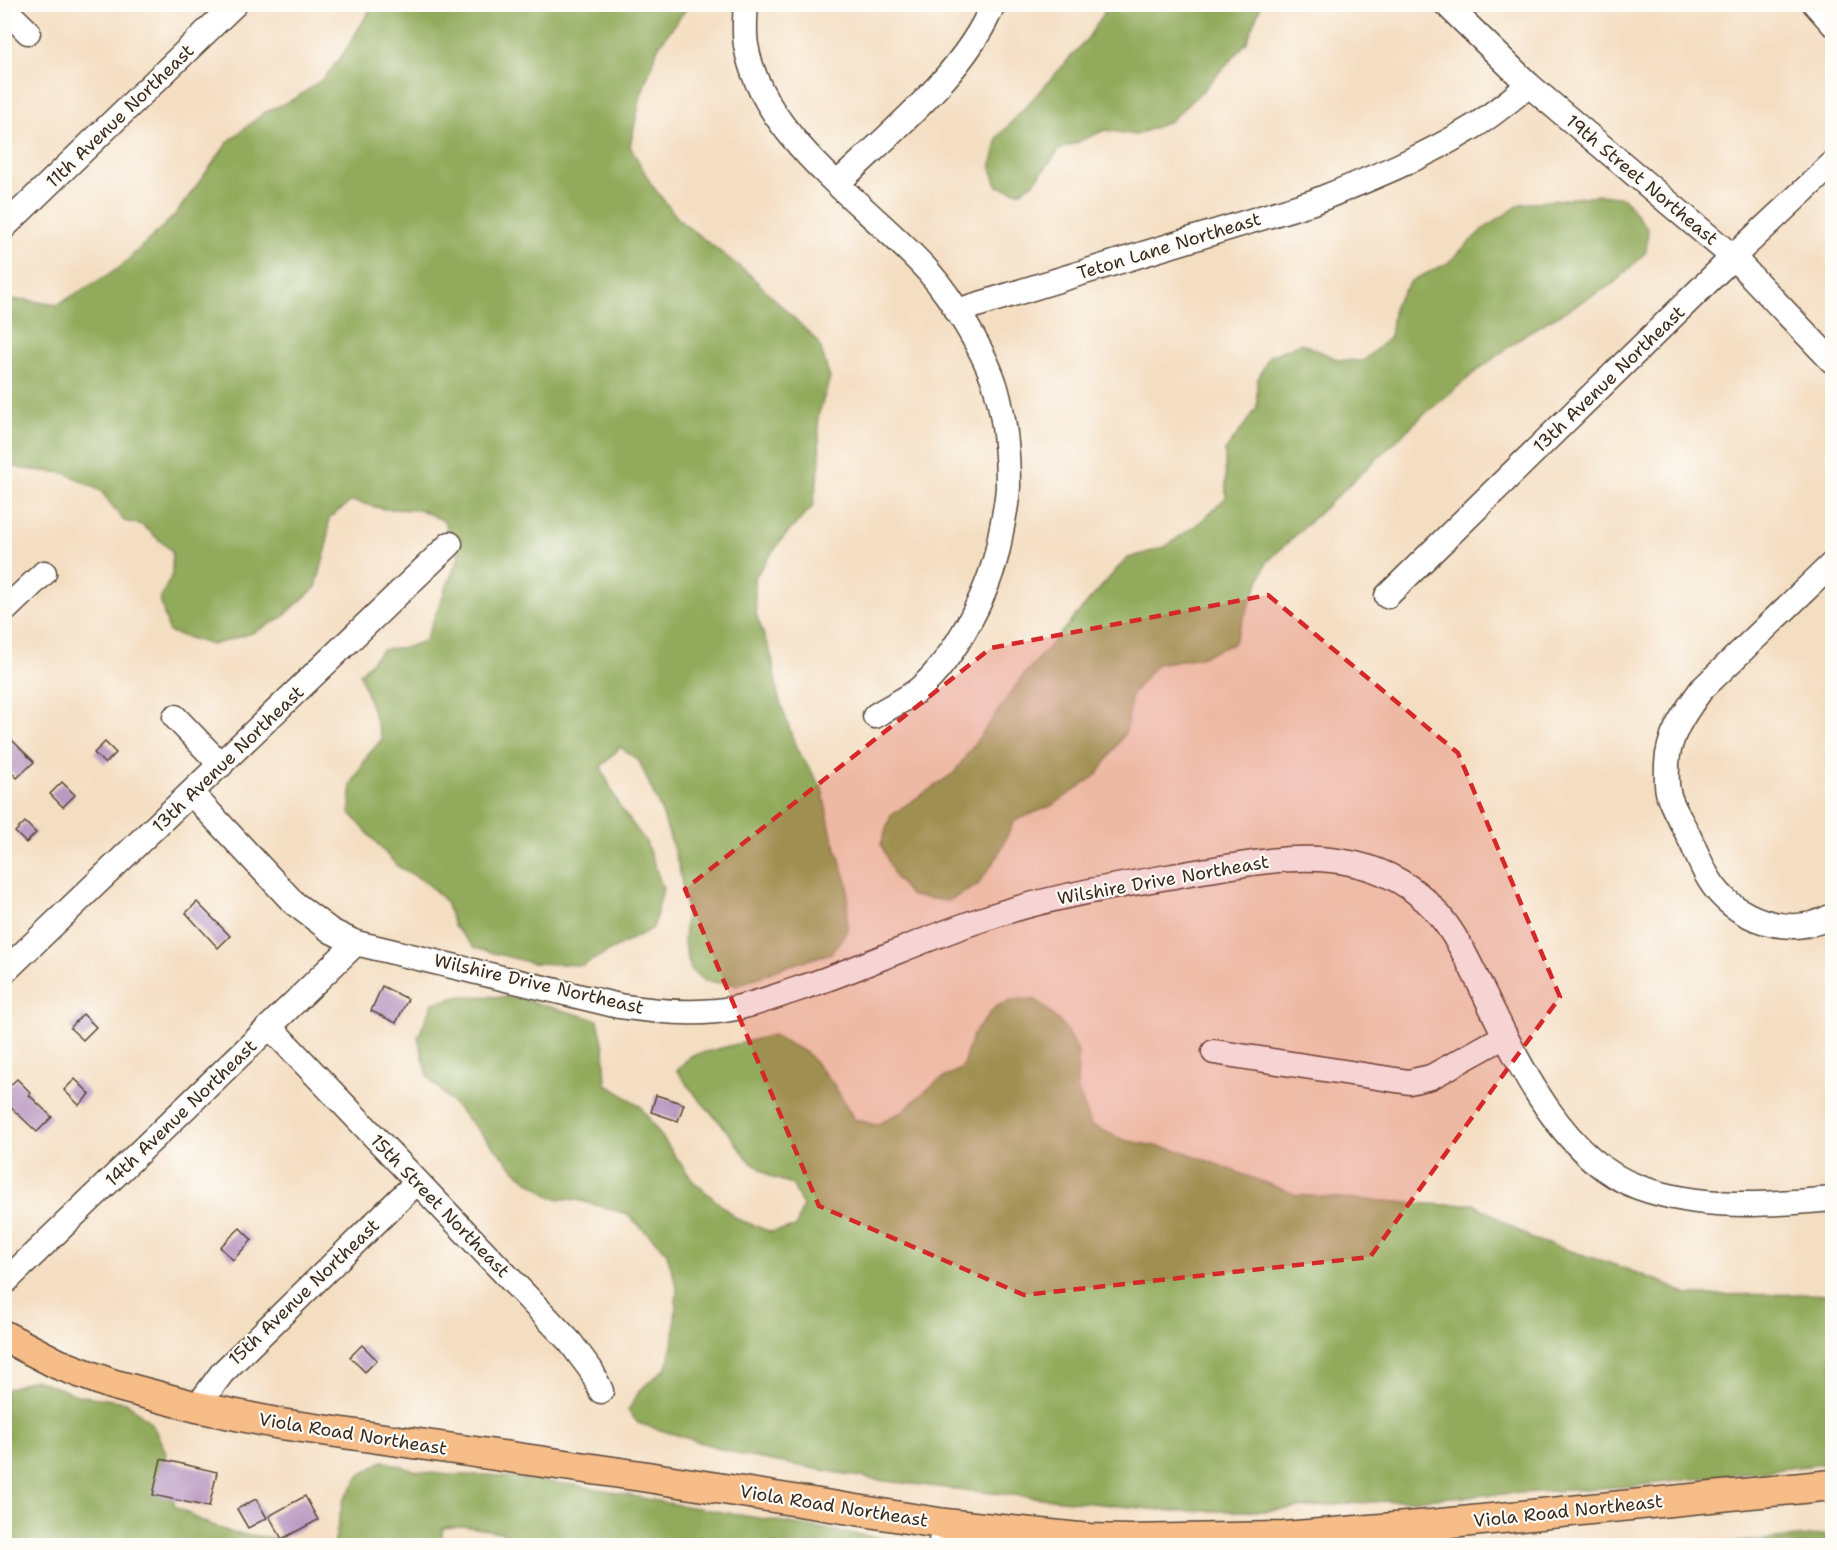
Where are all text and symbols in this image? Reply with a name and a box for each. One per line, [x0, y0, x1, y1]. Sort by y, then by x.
street label: 11th Avenue Northeast [41, 39, 199, 193]
street label: 19th Street Northeast [1561, 109, 1723, 251]
street label: Teton Lane Northeast [1074, 207, 1264, 285]
street label: 13th Avenue Northeast [1528, 300, 1690, 458]
street label: 13th Avenue Northeast [147, 680, 309, 838]
street label: Wilshire Drive Northeast [1055, 850, 1271, 910]
street label: Wilshire Drive Northeast [432, 948, 646, 1020]
street label: 14th Avenue Northeast [100, 1034, 262, 1192]
street label: 15th Street Northeast [365, 1129, 515, 1283]
street label: 15th Avenue Northeast [223, 1213, 385, 1371]
street label: Viola Road Northeast [257, 1407, 449, 1461]
street label: Viola Road Northeast [738, 1479, 930, 1533]
street label: Viola Road Northeast [1472, 1489, 1664, 1533]

